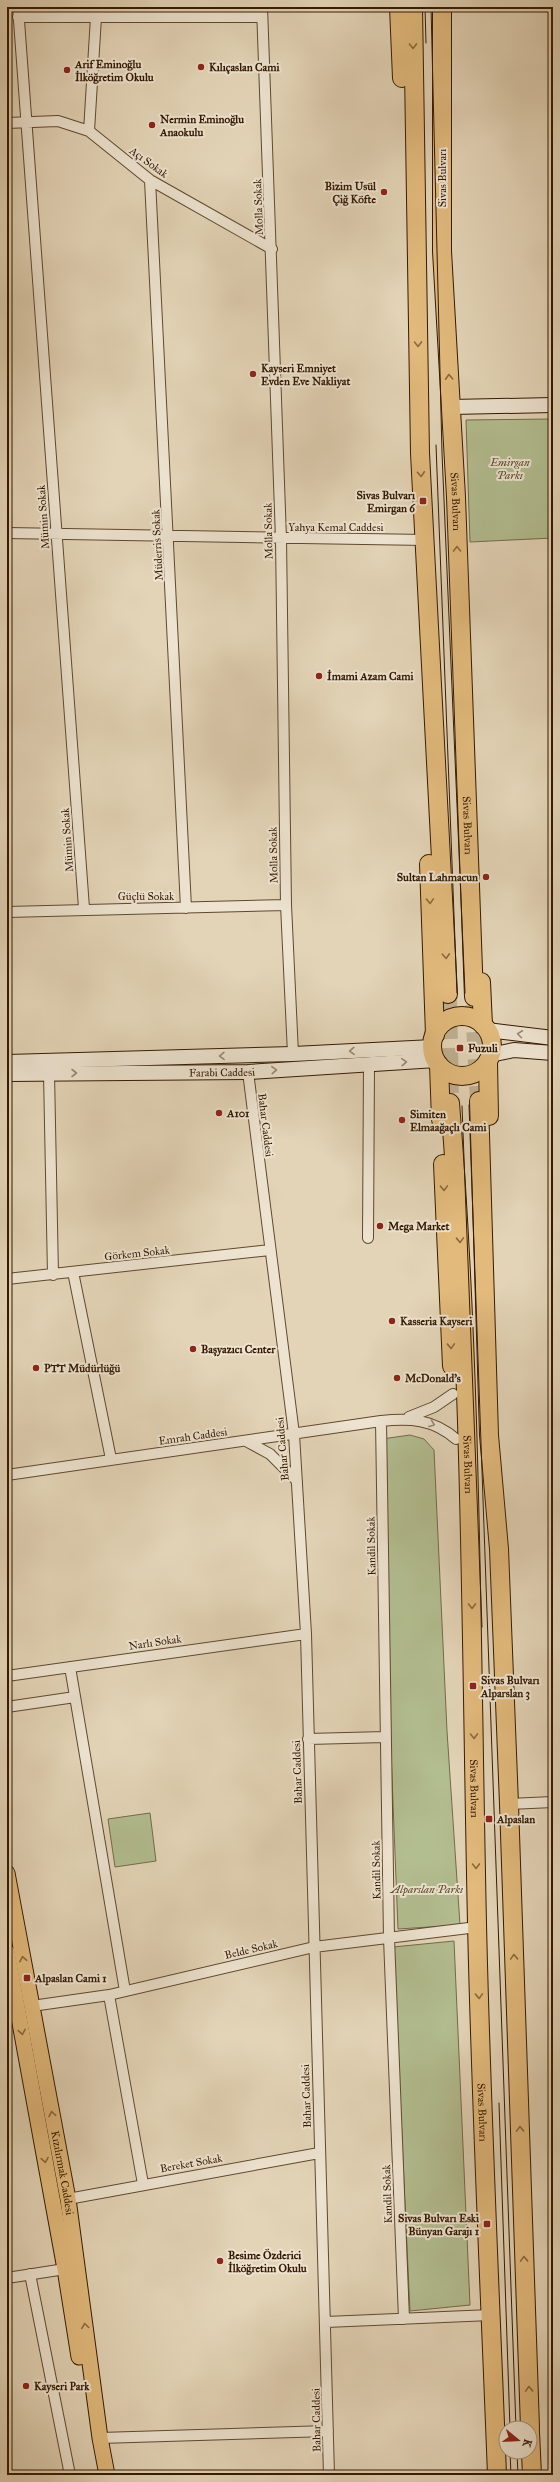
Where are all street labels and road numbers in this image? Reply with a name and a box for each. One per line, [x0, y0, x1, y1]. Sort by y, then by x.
street label: Açı Sokak [126, 144, 171, 181]
street label: Sivas Bulvarı [436, 149, 449, 207]
street label: Molla Sokak [251, 178, 266, 235]
street label: Sivas Bulvarı [448, 472, 463, 531]
street label: Mümin Sokak [35, 483, 52, 550]
street label: Molla Sokak [261, 502, 275, 559]
street label: Müderris Sokak [149, 508, 166, 581]
street label: Yahya Kemal Caddesi [288, 521, 384, 534]
street label: Sivas Bulvarı [460, 796, 475, 855]
street label: Mümin Sokak [59, 806, 76, 873]
street label: Molla Sokak [266, 826, 280, 883]
street label: Güçlü Sokak [118, 890, 175, 903]
street label: Farabi Caddesi [189, 1066, 255, 1079]
street label: Bahar Caddesi [255, 1093, 276, 1158]
street label: Görkem Sokak [104, 1244, 171, 1263]
street label: Bahar Caddesi [273, 1417, 292, 1481]
street label: Emrah Caddesi [158, 1425, 228, 1448]
street label: Sivas Bulvarı [460, 1435, 475, 1494]
street label: Kandil Sokak [364, 1515, 379, 1576]
street label: Narlı Sokak [128, 1632, 183, 1653]
street label: Bahar Caddesi [290, 1740, 305, 1804]
street label: Sivas Bulvarı [467, 1759, 481, 1818]
street label: Kandil Sokak [369, 1839, 384, 1900]
street label: Belde Sokak [223, 1937, 280, 1962]
street label: Bahar Caddesi [299, 2064, 314, 2128]
street label: Sivas Bulvarı [475, 2083, 490, 2142]
street label: Kızılırmak Caddesi [48, 2130, 76, 2216]
street label: Bereket Sokak [159, 2151, 224, 2175]
street label: Kandil Sokak [380, 2163, 395, 2224]
street label: Bahar Caddesi [309, 2388, 324, 2452]

